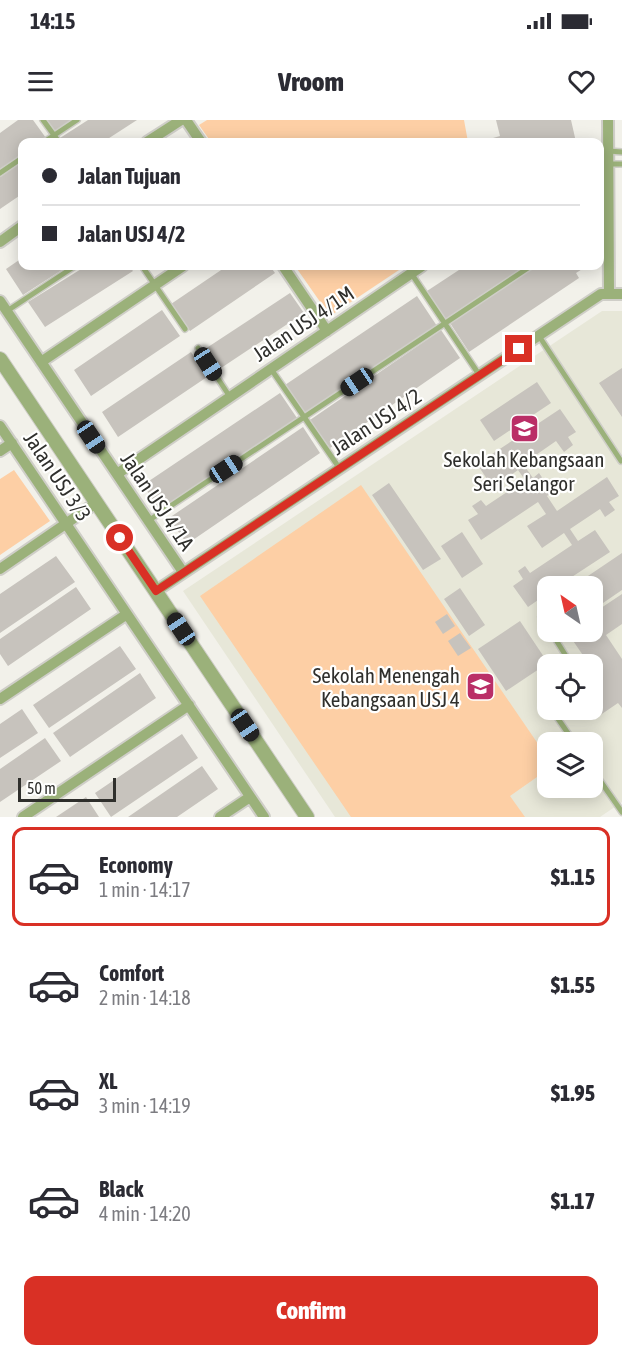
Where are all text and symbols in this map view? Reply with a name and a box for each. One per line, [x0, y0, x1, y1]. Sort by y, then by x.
text: 14:15 [30, 8, 75, 34]
icon: menu [24, 65, 57, 98]
icon: heart [565, 65, 598, 98]
text: Vroom [278, 66, 344, 97]
text: Jalan Tujuan [78, 163, 181, 189]
text: Jalan USJ 4/2 [78, 221, 185, 247]
street label: Jalan USJ 4/1M [248, 280, 358, 366]
route end [505, 335, 532, 362]
car [191, 344, 225, 384]
car [337, 364, 377, 400]
street label: Jalan USJ 4/2 [326, 383, 426, 459]
school or university icon: Sekolah Kebangsaan Seri Selangor [508, 412, 540, 444]
car [73, 417, 109, 457]
street label: Jalan USJ 3/3 [19, 427, 97, 525]
place label: Sekolah Kebangsaan Seri Selangor [444, 447, 604, 495]
street label: Jalan USJ 4/1A [117, 448, 200, 555]
car [206, 452, 246, 486]
route start [106, 524, 133, 551]
north arrow [537, 576, 603, 642]
map controls [537, 576, 603, 798]
car [163, 609, 199, 649]
button: locate [537, 654, 603, 720]
place label: Sekolah Menengah Kebangsaan USJ 4 [312, 663, 460, 711]
school or university icon: Sekolah Menengah Kebangsaan USJ 4 [465, 671, 497, 703]
car [227, 705, 263, 745]
button: layers [537, 732, 603, 798]
scale bar [18, 775, 116, 802]
text: 50 m [27, 779, 56, 797]
icon: car [27, 850, 81, 904]
text: Economy [99, 852, 173, 878]
text: $1.15 [551, 864, 595, 890]
text: 1 min · 14:17 [99, 878, 191, 901]
icon: car [27, 958, 81, 1012]
text: Comfort [99, 960, 164, 986]
text: $1.55 [551, 972, 595, 998]
text: 2 min · 14:18 [99, 986, 191, 1009]
icon: car [27, 1066, 81, 1120]
text: XL [99, 1068, 117, 1094]
text: $1.95 [551, 1080, 595, 1106]
text: 3 min · 14:19 [99, 1094, 191, 1117]
icon: car [27, 1174, 81, 1228]
text: Black [99, 1176, 143, 1202]
text: $1.17 [551, 1188, 595, 1214]
text: 4 min · 14:20 [99, 1202, 191, 1225]
button: Confirm [24, 1276, 598, 1345]

